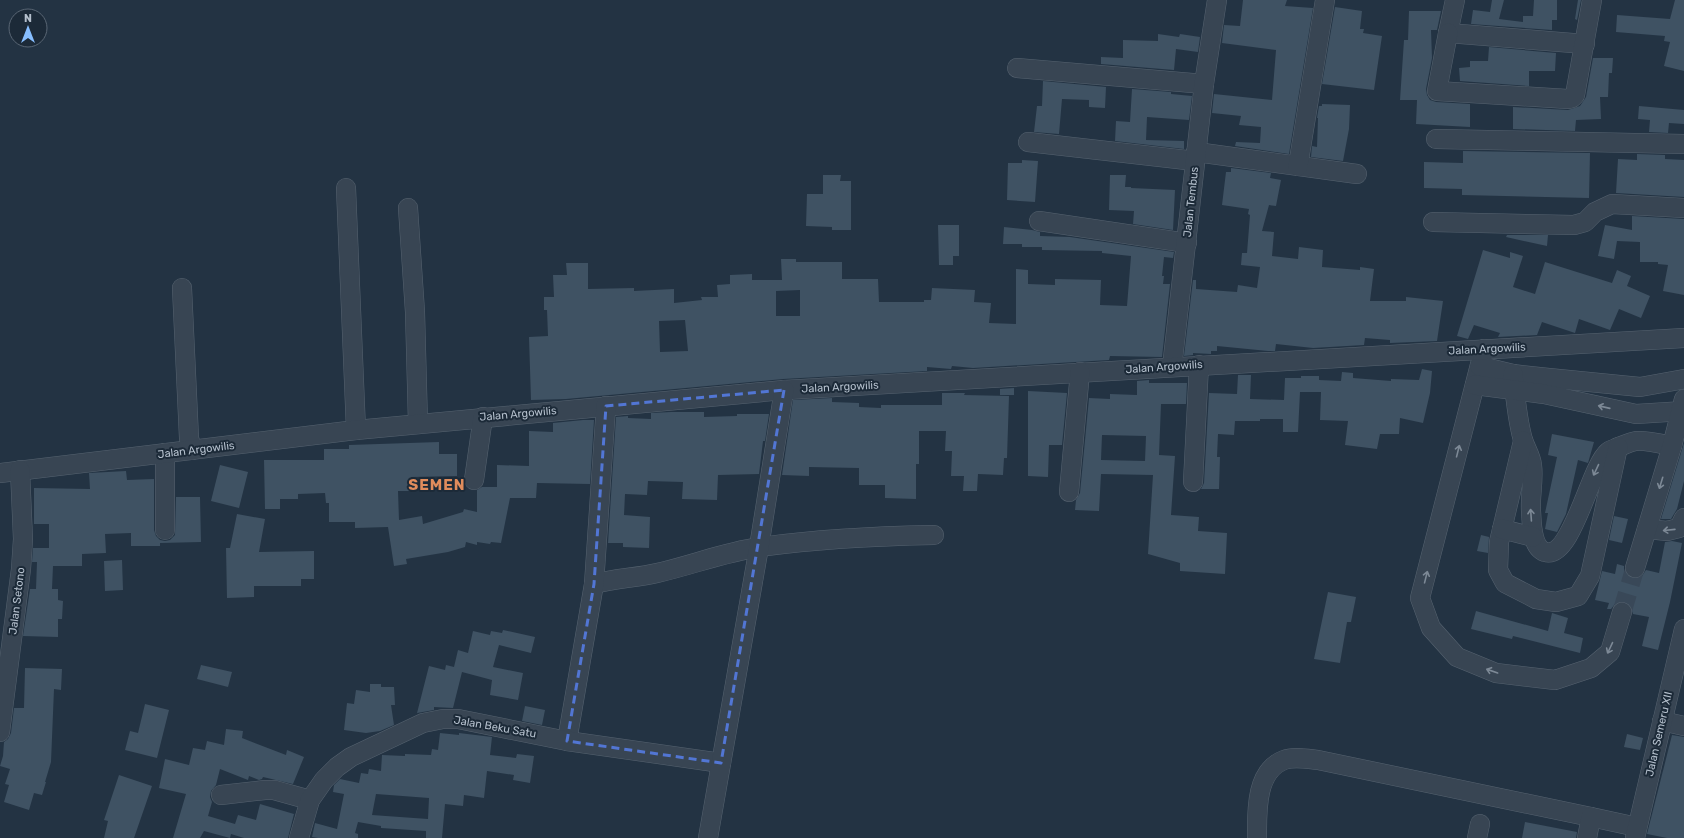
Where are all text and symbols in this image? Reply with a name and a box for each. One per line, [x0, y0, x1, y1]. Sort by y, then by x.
north arrow [8, 8, 48, 48]
text: N [24, 12, 32, 25]
street label: Jalan Tembus [1181, 166, 1201, 238]
street label: Jalan Argowilis [1448, 340, 1526, 358]
street label: Jalan Argowilis [1125, 358, 1203, 376]
street label: Jalan Argowilis [801, 378, 879, 396]
one-way arrow [1598, 403, 1611, 411]
street label: Jalan Argowilis [479, 404, 558, 424]
street label: Jalan Argowilis [157, 439, 236, 461]
one-way arrow [1455, 445, 1462, 458]
one-way arrow [1592, 464, 1599, 476]
district label: SEMEN [408, 476, 466, 494]
one-way arrow [1657, 476, 1664, 489]
one-way arrow [1528, 509, 1535, 522]
one-way arrow [1663, 526, 1676, 533]
street label: Jalan Setono [6, 567, 28, 635]
one-way arrow [1422, 571, 1430, 584]
one-way arrow [1606, 642, 1613, 654]
one-way arrow [1486, 666, 1498, 674]
street label: Jalan Semeru XII [1643, 690, 1675, 778]
street label: Jalan Beku Satu [453, 713, 537, 741]

